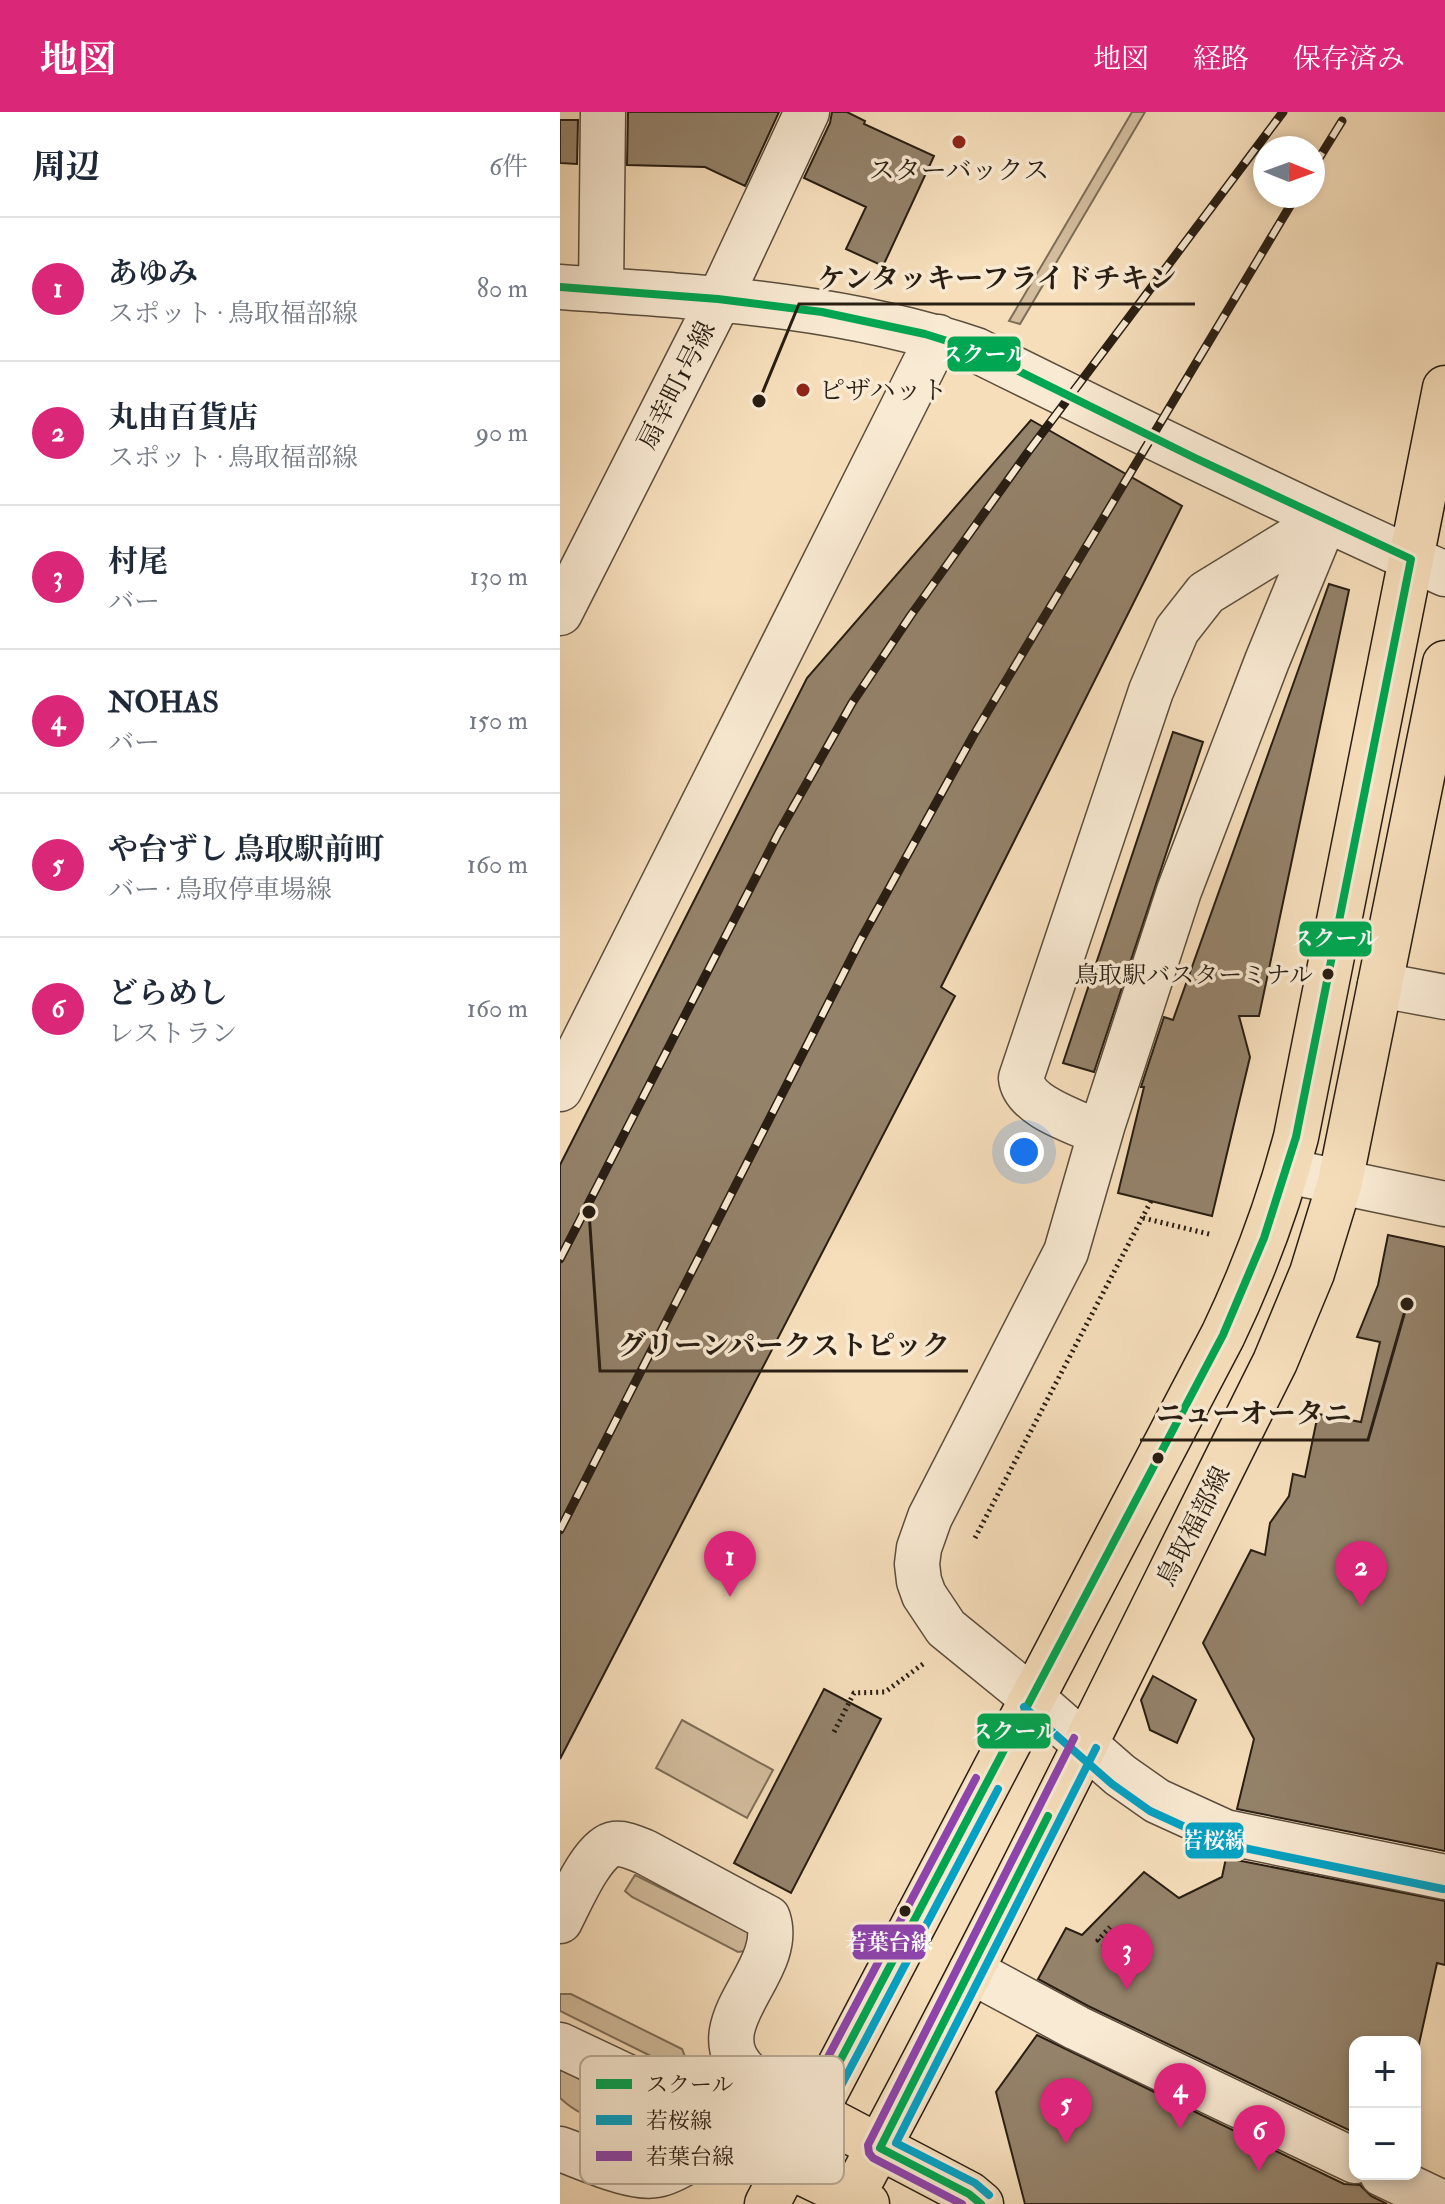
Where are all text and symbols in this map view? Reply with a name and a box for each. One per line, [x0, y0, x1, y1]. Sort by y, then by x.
text: 地図 [40, 36, 116, 84]
text: 地図 [1093, 42, 1149, 77]
text: 経路 [1193, 42, 1249, 77]
text: 保存済み [1293, 42, 1405, 77]
marker: スターバックス [950, 133, 968, 151]
north arrow [1253, 136, 1325, 208]
text: 周辺 [32, 146, 100, 189]
text: 6件 [489, 151, 528, 183]
place label: スターバックス [869, 155, 1049, 187]
callout: ケンタッキーフライドチキン [799, 252, 1195, 304]
text: あゆみ [108, 255, 198, 292]
text: ケンタッキーフライドチキン [818, 262, 1176, 297]
text: 1 [53, 273, 63, 305]
text: 80 m [477, 273, 528, 305]
text: スポット · 鳥取福部線 [108, 298, 358, 330]
street label: 扇幸町1号線 [631, 316, 723, 455]
line badge: スクール [946, 335, 1022, 373]
text: スクール [940, 341, 1028, 369]
place label: ピザハット [819, 375, 947, 407]
marker: ピザハット [794, 381, 812, 399]
text: 丸由百貨店 [108, 399, 258, 436]
text: 2 [51, 417, 65, 449]
text: 90 m [476, 417, 528, 449]
text: スポット · 鳥取福部線 [108, 442, 358, 474]
text: 村尾 [108, 543, 168, 580]
text: 3 [53, 561, 63, 593]
text: 130 m [470, 561, 528, 593]
text: バー [108, 586, 160, 618]
text: NOHAS [108, 684, 219, 721]
text: 4 [51, 705, 65, 737]
text: 150 m [469, 705, 528, 737]
text: バー [108, 727, 160, 759]
text: や台ずし 鳥取駅前町 [108, 831, 384, 868]
text: 5 [52, 849, 64, 881]
text: 160 m [467, 849, 528, 881]
text: バー · 鳥取停車場線 [108, 874, 332, 906]
line badge: スクール [1298, 920, 1373, 958]
text: スクール [1291, 925, 1379, 953]
place label: 鳥取駅バスターミナル [1074, 960, 1313, 991]
marker: 鳥取駅バスターミナル [1320, 966, 1336, 982]
text: どらめし [108, 975, 228, 1012]
text: 6 [51, 993, 65, 1025]
text: 160 m [467, 993, 528, 1025]
text: レストラン [108, 1018, 237, 1050]
your location [1004, 1132, 1044, 1172]
callout: グリーンパークストピック [600, 1319, 968, 1371]
text: グリーンパークストピック [618, 1329, 950, 1364]
callout: ニューオータニ [1140, 1388, 1368, 1440]
text: ニューオータニ [1156, 1397, 1352, 1432]
unlabelled marker [1150, 1450, 1166, 1466]
street label: 鳥取福部線 [1150, 1461, 1238, 1592]
pin: 1 [704, 1531, 756, 1597]
pin: 2 [1335, 1541, 1387, 1607]
line badge: スクール [976, 1712, 1052, 1750]
text: スクール [970, 1718, 1058, 1746]
line badge: 若桜線 [1184, 1821, 1245, 1860]
text: 若桜線 [1181, 1827, 1247, 1855]
unlabelled marker [897, 1903, 913, 1919]
line badge: 若葉台線 [851, 1923, 927, 1961]
pin: 3 [1101, 1924, 1153, 1990]
text: 若葉台線 [845, 1929, 933, 1957]
map controls [1349, 2036, 1421, 2180]
button: + [1349, 2036, 1421, 2108]
legend [580, 2056, 844, 2184]
pin: 4 [1154, 2063, 1206, 2129]
text: スクール [646, 2071, 734, 2099]
pin: 5 [1040, 2078, 1092, 2144]
pin: 6 [1233, 2105, 1285, 2171]
text: 若桜線 [646, 2107, 712, 2135]
button: − [1349, 2108, 1421, 2180]
text: 若葉台線 [646, 2143, 734, 2171]

